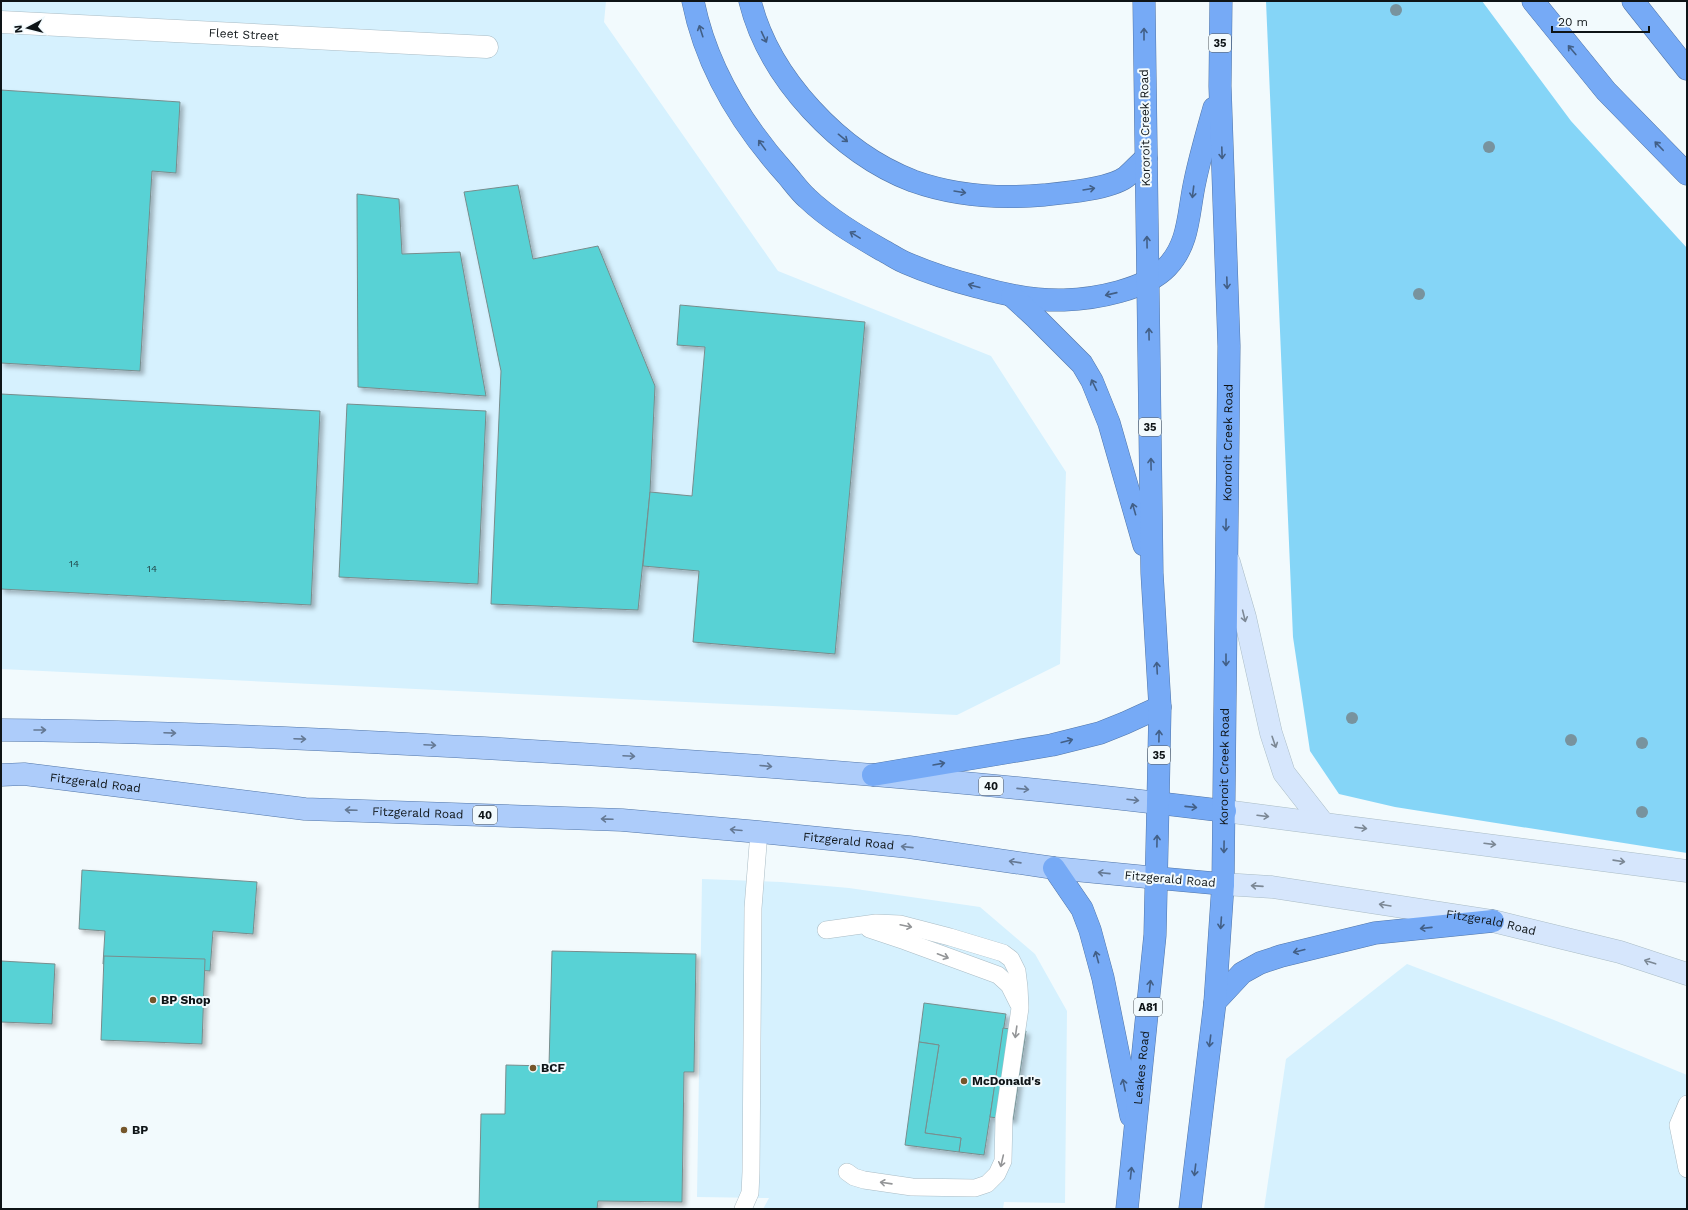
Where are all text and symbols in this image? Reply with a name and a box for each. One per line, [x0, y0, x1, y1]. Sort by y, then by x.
north arrow [8, 8, 48, 48]
scale bar [1552, 8, 1649, 34]
text: 20 m [1558, 15, 1588, 29]
text: N [12, 24, 26, 34]
one-way arrow [697, 25, 704, 38]
street label: Fleet Street [208, 26, 279, 43]
one-way arrow [1140, 28, 1148, 41]
one-way arrow [761, 31, 768, 43]
road number: 35 [1209, 34, 1231, 52]
one-way arrow [1568, 45, 1577, 55]
street label: Kororoit Creek Road [1137, 69, 1153, 187]
one-way arrow [838, 134, 849, 143]
one-way arrow [758, 140, 766, 151]
one-way arrow [1655, 141, 1664, 151]
one-way arrow [1218, 146, 1226, 159]
one-way arrow [1082, 185, 1095, 193]
one-way arrow [1189, 185, 1197, 198]
one-way arrow [953, 188, 966, 196]
one-way arrow [849, 230, 861, 238]
one-way arrow [1143, 236, 1151, 249]
one-way arrow [1223, 276, 1230, 289]
one-way arrow [968, 282, 981, 289]
one-way arrow [1105, 290, 1118, 298]
one-way arrow [1146, 328, 1153, 341]
one-way arrow [1090, 380, 1097, 392]
street label: Kororoit Creek Road [1220, 384, 1236, 502]
road number: 35 [1139, 418, 1161, 436]
one-way arrow [1147, 458, 1155, 471]
one-way arrow [1129, 503, 1137, 516]
one-way arrow [1222, 518, 1230, 531]
house number: 14 [69, 558, 79, 569]
house number: 14 [147, 563, 157, 574]
one-way arrow [1241, 609, 1249, 622]
one-way arrow [1222, 653, 1230, 666]
one-way arrow [1154, 662, 1161, 675]
street label: Kororoit Creek Road [1217, 708, 1232, 826]
one-way arrow [33, 726, 46, 734]
one-way arrow [163, 730, 176, 737]
one-way arrow [1155, 730, 1163, 743]
one-way arrow [293, 735, 306, 743]
one-way arrow [1271, 736, 1278, 749]
one-way arrow [1061, 737, 1074, 744]
one-way arrow [423, 742, 436, 749]
road number: 35 [1148, 746, 1170, 764]
one-way arrow [622, 753, 635, 760]
one-way arrow [932, 759, 945, 767]
one-way arrow [759, 762, 772, 769]
street label: Fitzgerald Road [49, 770, 142, 795]
road number: 40 [979, 777, 1003, 795]
one-way arrow [1017, 785, 1030, 793]
one-way arrow [1126, 796, 1139, 804]
one-way arrow [1185, 803, 1198, 811]
street label: Fitzgerald Road [372, 804, 464, 821]
one-way arrow [345, 806, 358, 814]
road number: 40 [473, 806, 497, 824]
one-way arrow [1256, 812, 1269, 820]
one-way arrow [601, 815, 614, 823]
one-way arrow [1354, 824, 1367, 832]
one-way arrow [730, 826, 743, 834]
street label: Fitzgerald Road [802, 829, 895, 852]
one-way arrow [1154, 835, 1161, 848]
one-way arrow [1220, 840, 1228, 853]
one-way arrow [1483, 841, 1496, 848]
one-way arrow [901, 843, 914, 851]
one-way arrow [1612, 857, 1625, 865]
one-way arrow [1009, 858, 1022, 866]
street label: Fitzgerald Road [1124, 868, 1216, 890]
one-way arrow [1098, 869, 1111, 877]
one-way arrow [1251, 883, 1264, 890]
one-way arrow [1379, 901, 1392, 909]
street label: Fitzgerald Road [1445, 907, 1537, 938]
one-way arrow [1217, 916, 1224, 929]
one-way arrow [899, 922, 912, 930]
one-way arrow [1420, 924, 1433, 931]
one-way arrow [1293, 948, 1306, 955]
one-way arrow [1093, 951, 1101, 964]
one-way arrow [937, 952, 949, 960]
one-way arrow [1644, 958, 1657, 965]
one-way arrow [1147, 980, 1154, 993]
place label: BP Shop [161, 993, 211, 1007]
marker: BP Shop [148, 995, 158, 1005]
road number: A81 [1134, 998, 1162, 1016]
one-way arrow [1012, 1025, 1020, 1038]
street label: Leakes Road [1131, 1030, 1152, 1105]
one-way arrow [1207, 1034, 1214, 1047]
place label: BCF [541, 1061, 565, 1075]
marker: BCF [528, 1063, 538, 1073]
place label: McDonald's [972, 1074, 1041, 1088]
marker: McDonald's [959, 1076, 969, 1086]
one-way arrow [1120, 1078, 1128, 1091]
place label: BP [132, 1123, 148, 1137]
marker: BP [119, 1125, 129, 1135]
one-way arrow [997, 1154, 1005, 1167]
one-way arrow [1191, 1163, 1199, 1176]
one-way arrow [1127, 1167, 1135, 1180]
one-way arrow [880, 1179, 893, 1187]

